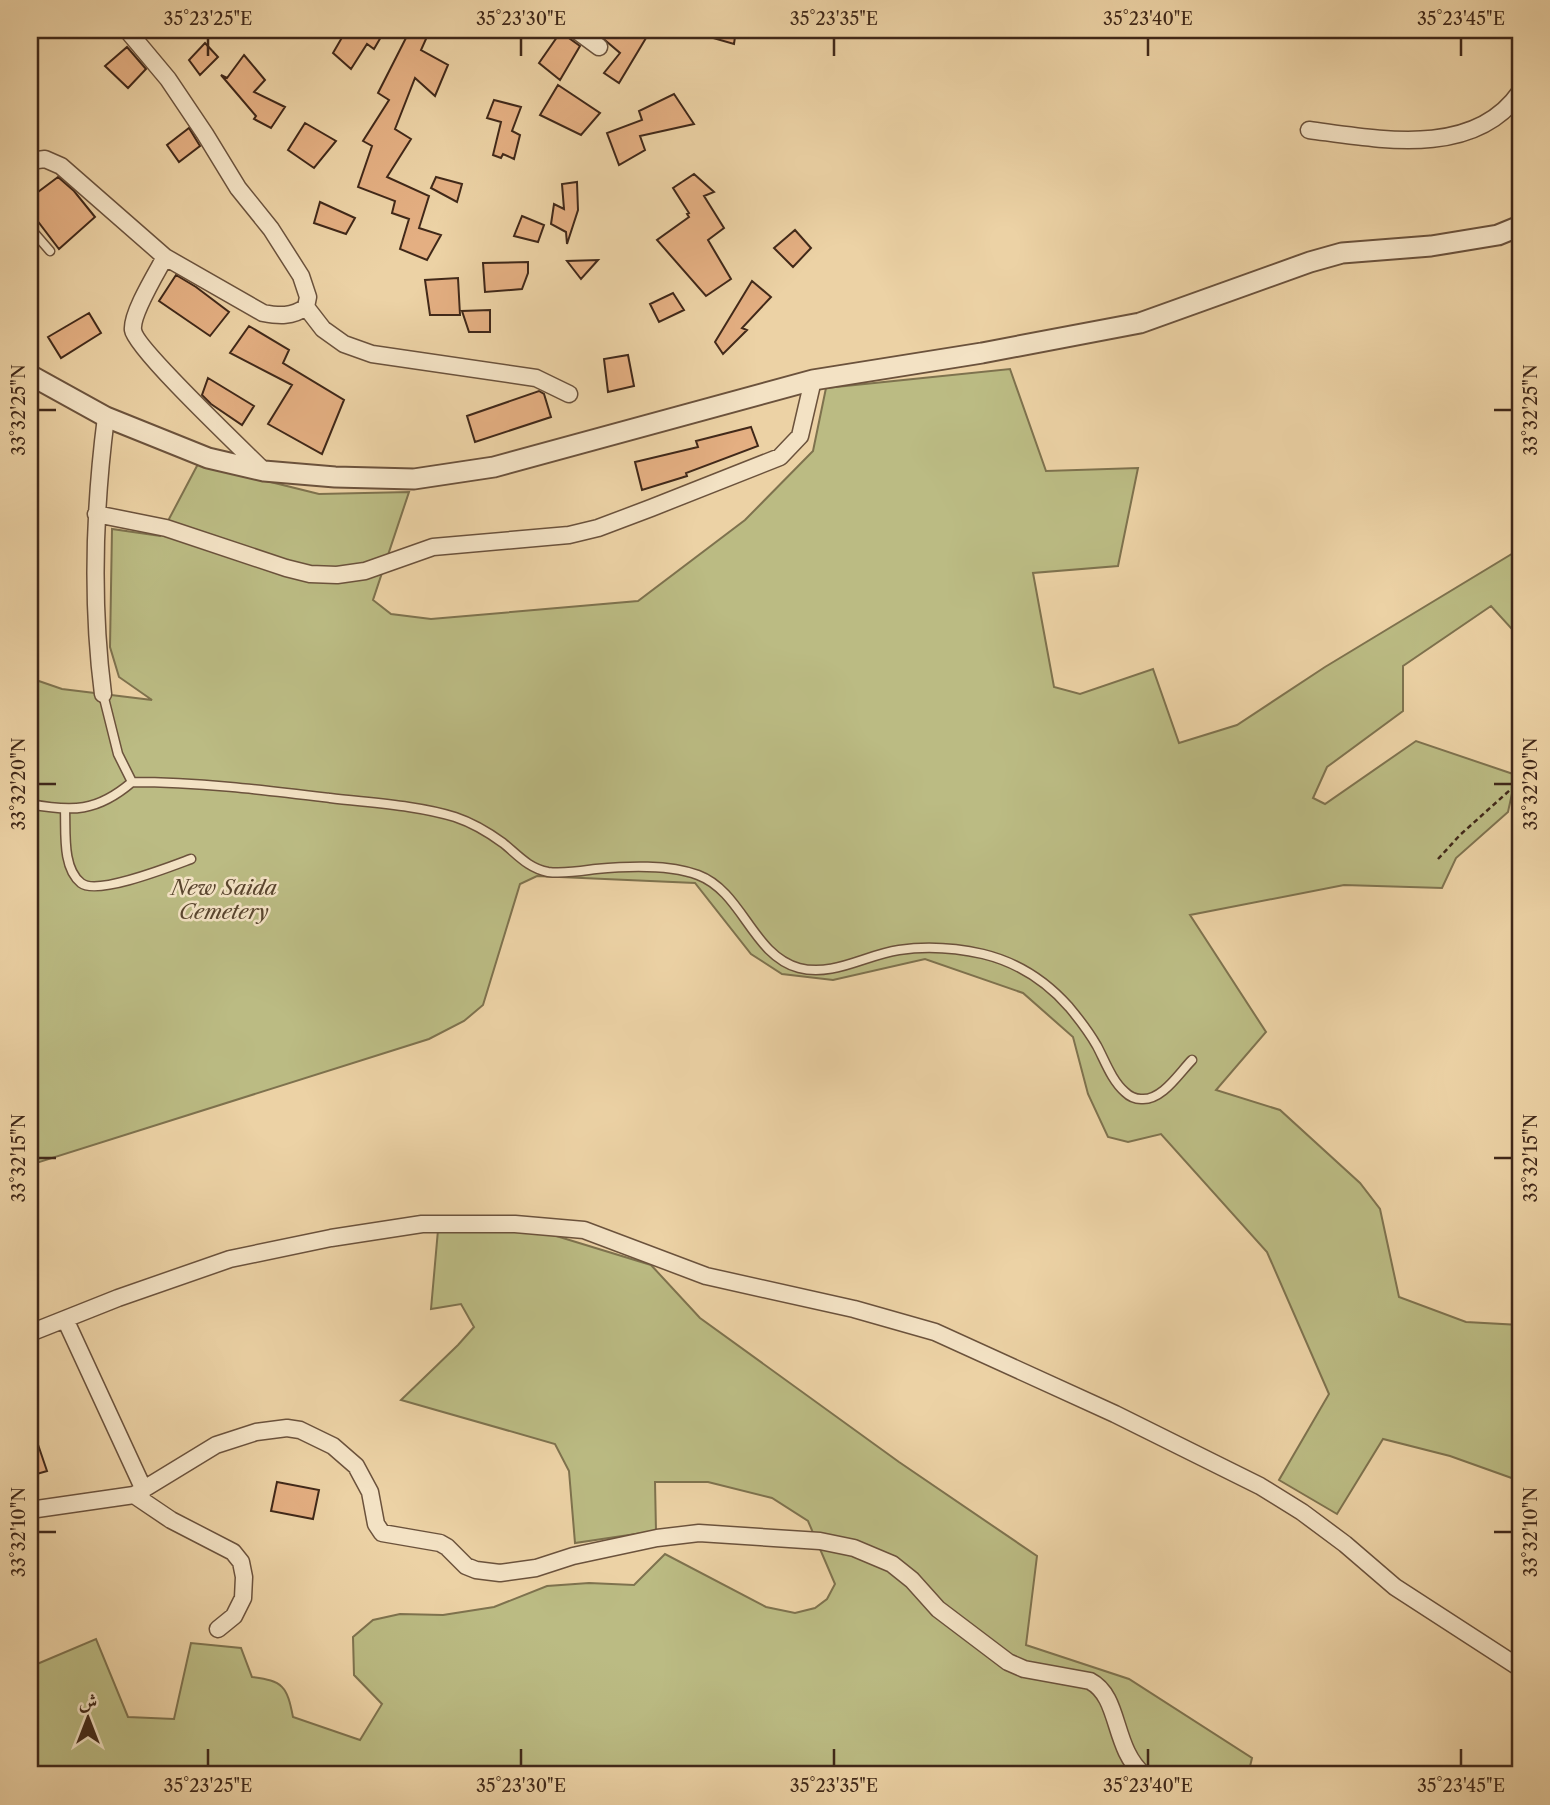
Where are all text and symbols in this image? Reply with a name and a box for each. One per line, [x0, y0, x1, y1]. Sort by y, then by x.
text: 35°23'25"E [164, 8, 252, 30]
text: 35°23'30"E [476, 8, 566, 30]
text: 35°23'35"E [790, 8, 878, 30]
text: 35°23'40"E [1103, 8, 1193, 30]
text: 35°23'45"E [1417, 8, 1505, 30]
text: 33°32'25"N [8, 364, 30, 456]
text: 33°32'25"N [1520, 364, 1542, 456]
text: 33°32'20"N [8, 737, 30, 831]
text: 33°32'20"N [1520, 737, 1542, 831]
park label: New Saida Cemetery [169, 875, 278, 924]
text: 33°32'15"N [8, 1113, 30, 1202]
text: 33°32'15"N [1520, 1113, 1542, 1202]
text: 33°32'10"N [8, 1487, 30, 1577]
text: 33°32'10"N [1520, 1487, 1542, 1577]
north arrow [52, 1682, 122, 1752]
text: ش [79, 1690, 97, 1713]
text: 35°23'25"E [164, 1775, 252, 1797]
text: 35°23'30"E [476, 1775, 566, 1797]
text: 35°23'35"E [790, 1775, 878, 1797]
text: 35°23'40"E [1103, 1775, 1193, 1797]
text: 35°23'45"E [1417, 1775, 1505, 1797]

